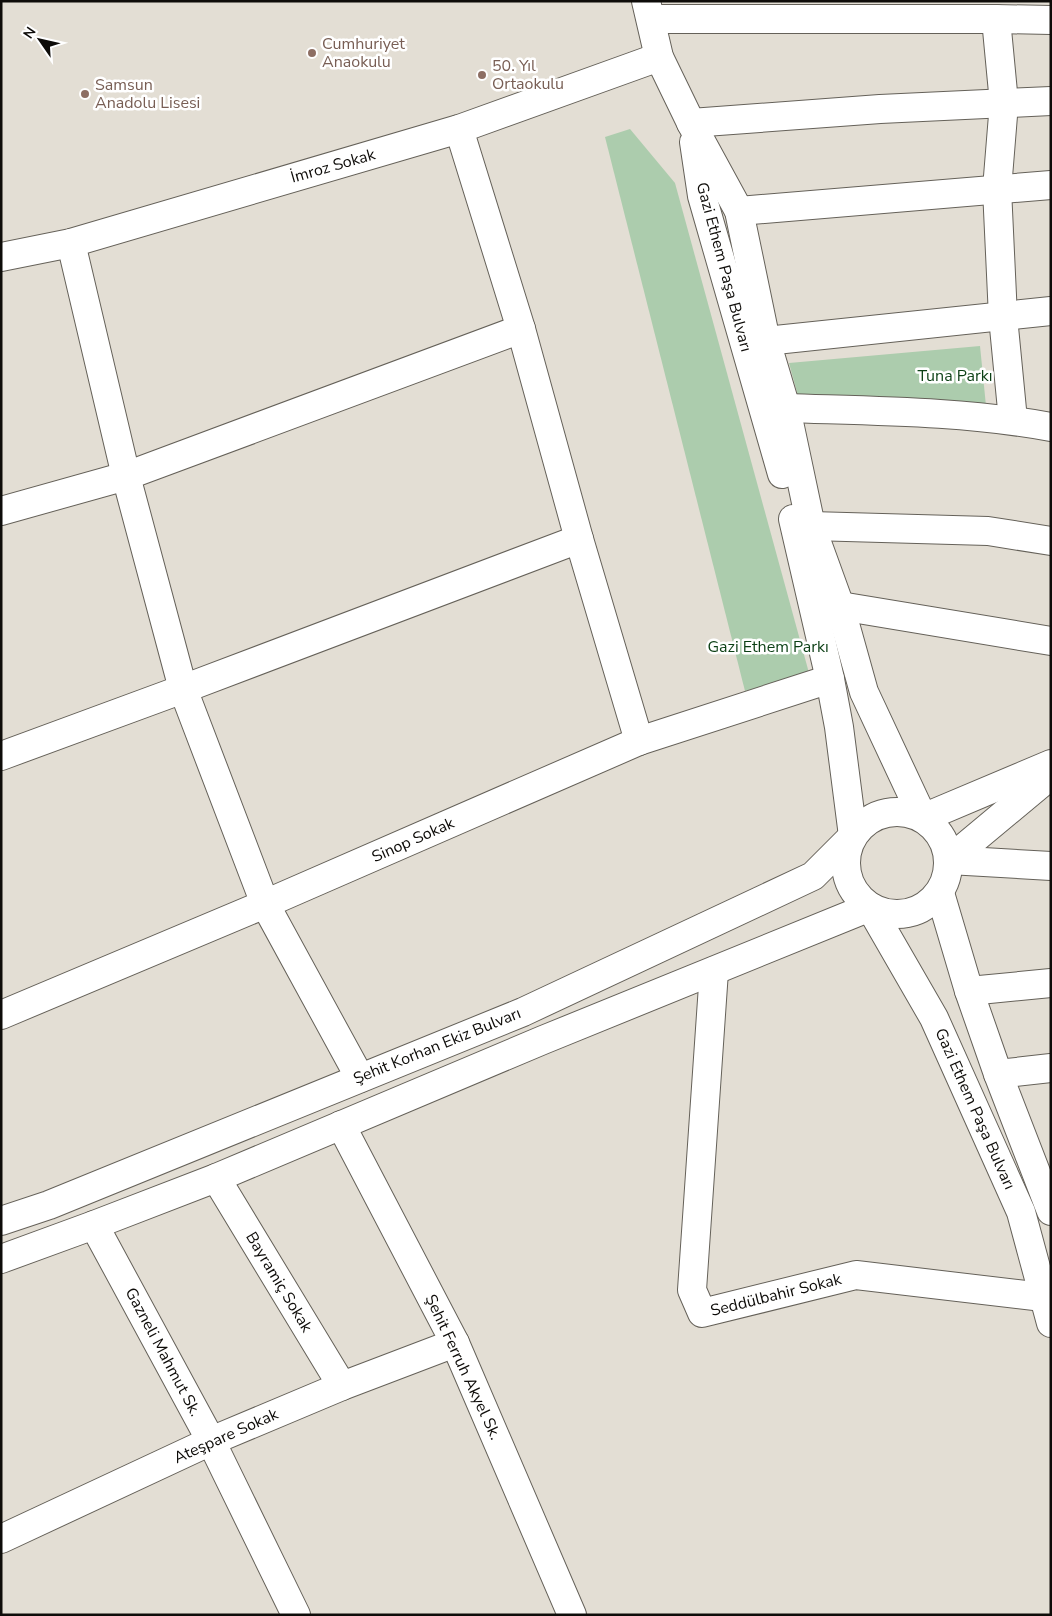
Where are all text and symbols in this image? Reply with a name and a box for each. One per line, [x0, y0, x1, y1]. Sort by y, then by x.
north arrow [15, 15, 65, 65]
text: N [19, 23, 40, 43]
place label: Cumhuriyet Anaokulu [322, 33, 405, 73]
marker: Cumhuriyet Anaokulu [306, 47, 318, 59]
place label: 50. Yıl Ortaokulu [492, 55, 564, 95]
marker: 50. Yıl Ortaokulu [476, 69, 488, 81]
place label: Samsun Anadolu Lisesi [95, 74, 200, 114]
marker: Samsun Anadolu Lisesi [79, 88, 91, 100]
street label: İmroz Sokak [288, 143, 379, 189]
street label: Gazi Ethem Paşa Bulvarı [691, 180, 757, 354]
park label: Tuna Parkı [918, 365, 992, 387]
park label: Gazi Ethem Parkı [707, 636, 829, 658]
street label: Sinop Sokak [368, 812, 459, 868]
street label: Şehit Korhan Ekiz Bulvarı [350, 1002, 524, 1090]
street label: Gazi Ethem Paşa Bulvarı [929, 1025, 1021, 1193]
street label: Bayramiç Sokak [240, 1228, 318, 1337]
street label: Seddülbahir Sokak [708, 1268, 845, 1322]
street label: Gazneli Mahmut Sk. [120, 1284, 206, 1420]
street label: Şehit Ferruh Akyel Sk. [420, 1291, 506, 1443]
street label: Ateşpare Sokak [170, 1403, 283, 1469]

